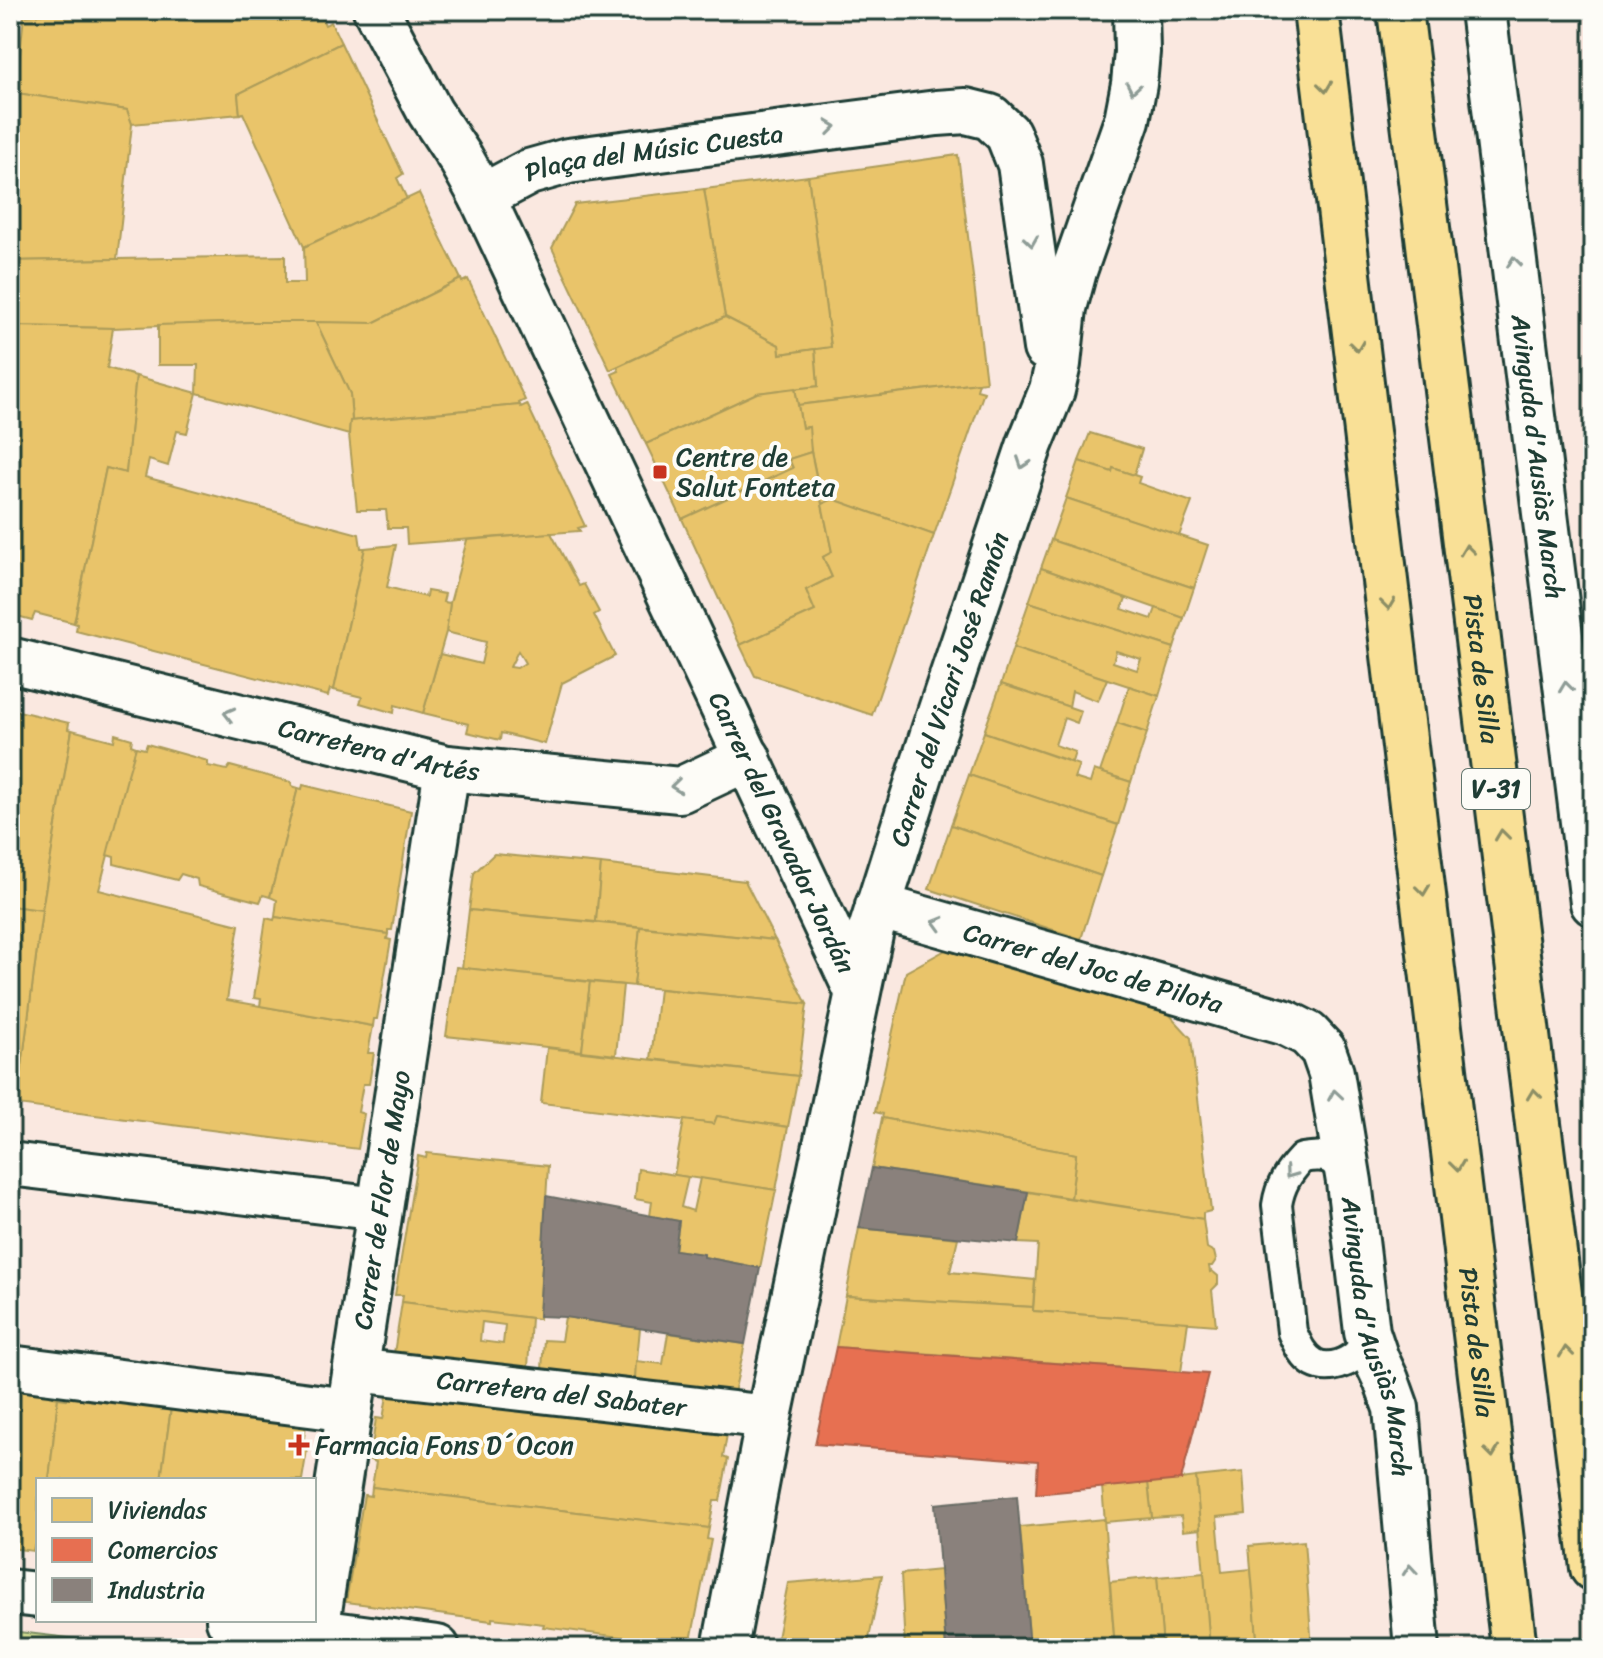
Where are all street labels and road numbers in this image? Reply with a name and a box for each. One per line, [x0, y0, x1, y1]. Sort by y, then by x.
street label: Plaça del Músic Cuesta [519, 110, 786, 195]
street label: Avinguda d'Ausiàs March [1498, 311, 1578, 602]
street label: Carrer del Vicari José Ramón [876, 526, 1022, 852]
street label: Pista de Silla [1450, 591, 1514, 747]
street label: Carrer del Gravador Jordán [696, 683, 869, 982]
street label: Carretera d'Artés [274, 704, 482, 794]
road number: V-31 [1462, 769, 1530, 809]
street label: Carrer del Joc de Pilota [958, 909, 1229, 1027]
street label: Carrer de Flor de Mayo [339, 1067, 424, 1333]
street label: Avinguda d'Ausiàs March [1328, 1193, 1425, 1479]
street label: Pista de Silla [1445, 1265, 1509, 1421]
street label: Carretera del Sabater [434, 1356, 690, 1431]

